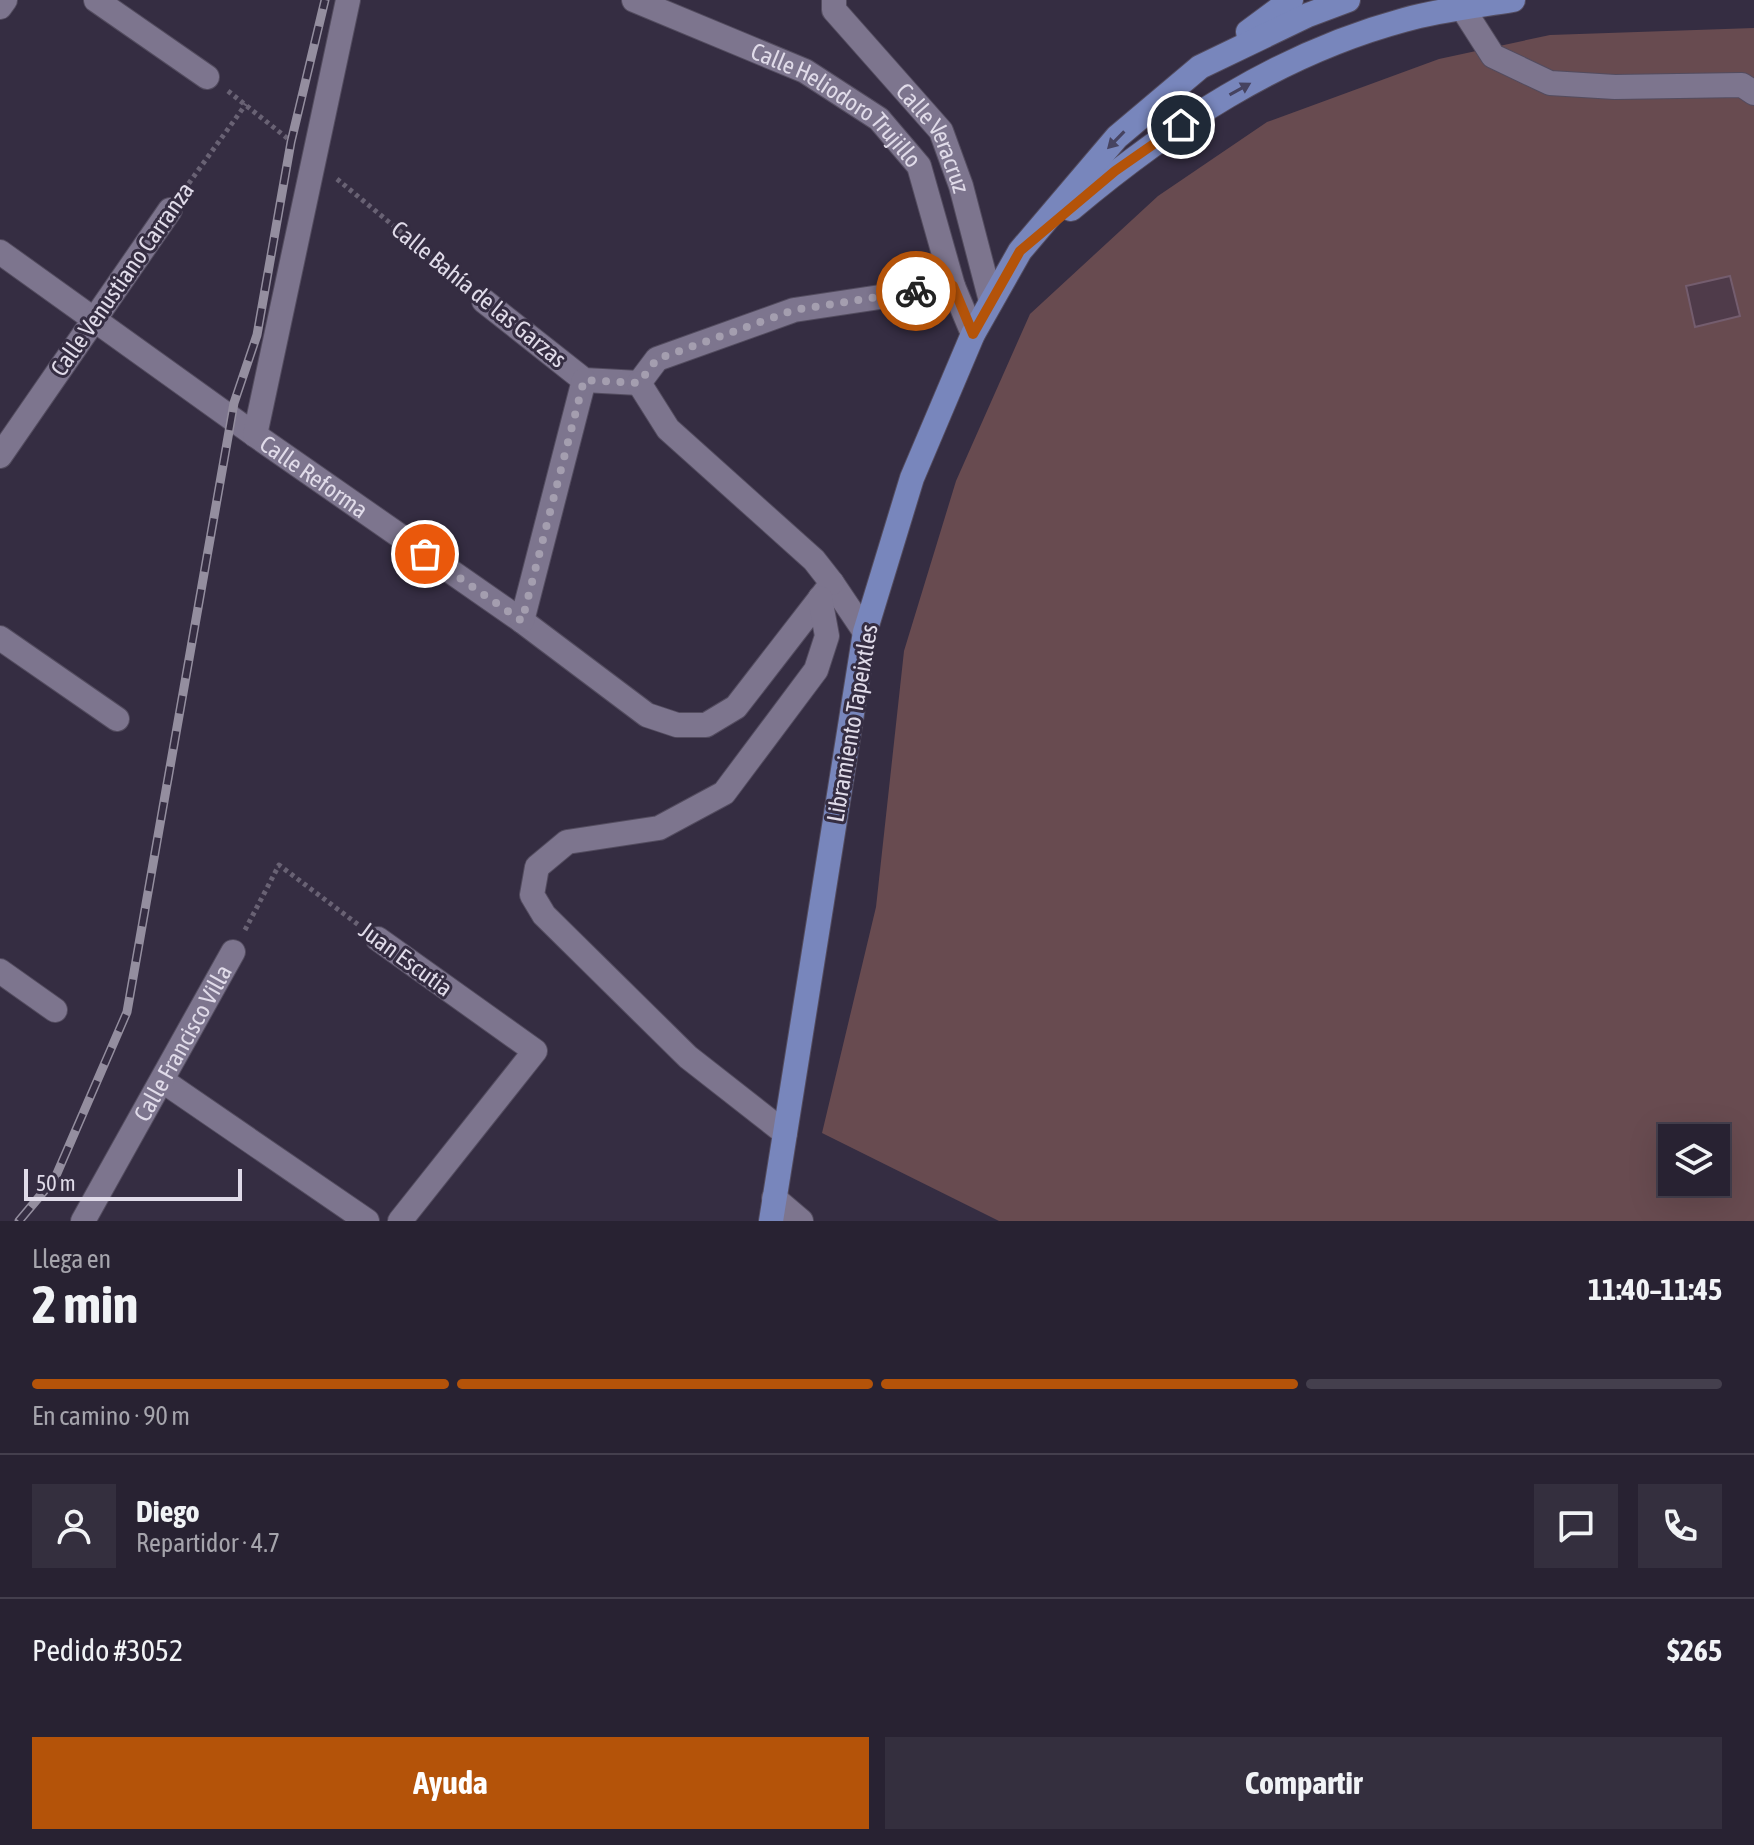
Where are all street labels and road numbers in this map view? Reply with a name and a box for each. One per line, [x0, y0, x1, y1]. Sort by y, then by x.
street label: Calle Heliodoro Trujillo [747, 37, 927, 172]
street label: Calle Veracruz [891, 77, 976, 196]
street label: Calle Venustiano Carranza [45, 177, 199, 381]
street label: Calle Bahía de las Garzas [386, 215, 572, 373]
street label: Calle Reforma [255, 429, 373, 523]
street label: Libramiento Tapeixtles [821, 622, 883, 824]
street label: Juan Escutia [354, 916, 458, 1002]
street label: Calle Francisco Villa [128, 960, 237, 1126]

